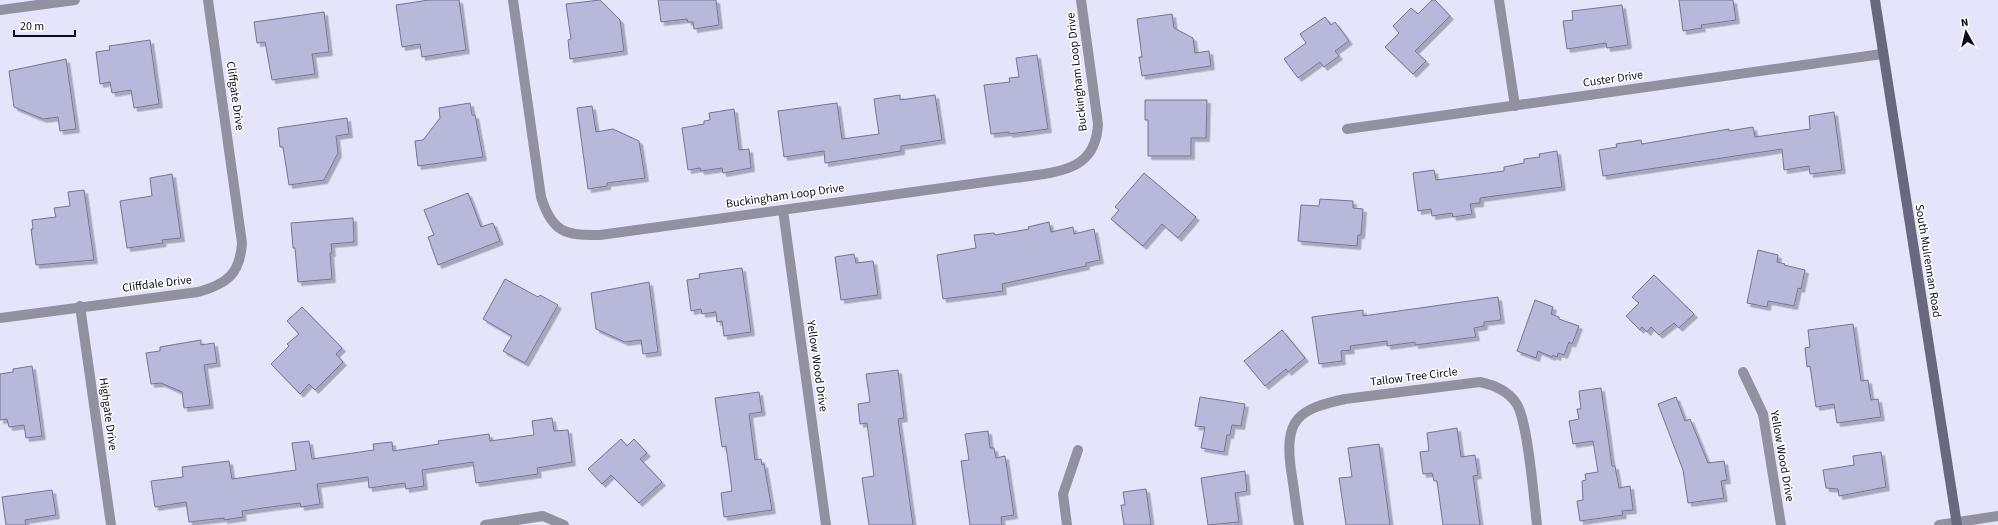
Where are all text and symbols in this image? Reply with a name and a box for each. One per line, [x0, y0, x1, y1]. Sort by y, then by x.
scale bar [14, 12, 75, 38]
street label: Buckingham Loop Drive [1062, 12, 1092, 132]
north arrow [1946, 12, 1986, 52]
text: N [1960, 15, 1969, 31]
text: 20 m [20, 18, 44, 35]
street label: Cliffgate Drive [222, 60, 248, 132]
street label: Custer Drive [1582, 66, 1644, 92]
street label: Buckingham Loop Drive [725, 179, 845, 213]
street label: South Mulrennan Road [1911, 203, 1945, 319]
street label: Cliffdale Drive [121, 271, 193, 297]
street label: Yellow Wood Drive [802, 318, 832, 413]
street label: Tallow Tree Circle [1369, 363, 1459, 391]
street label: Highgate Drive [94, 377, 122, 452]
street label: Yellow Wood Drive [1765, 408, 1798, 503]

